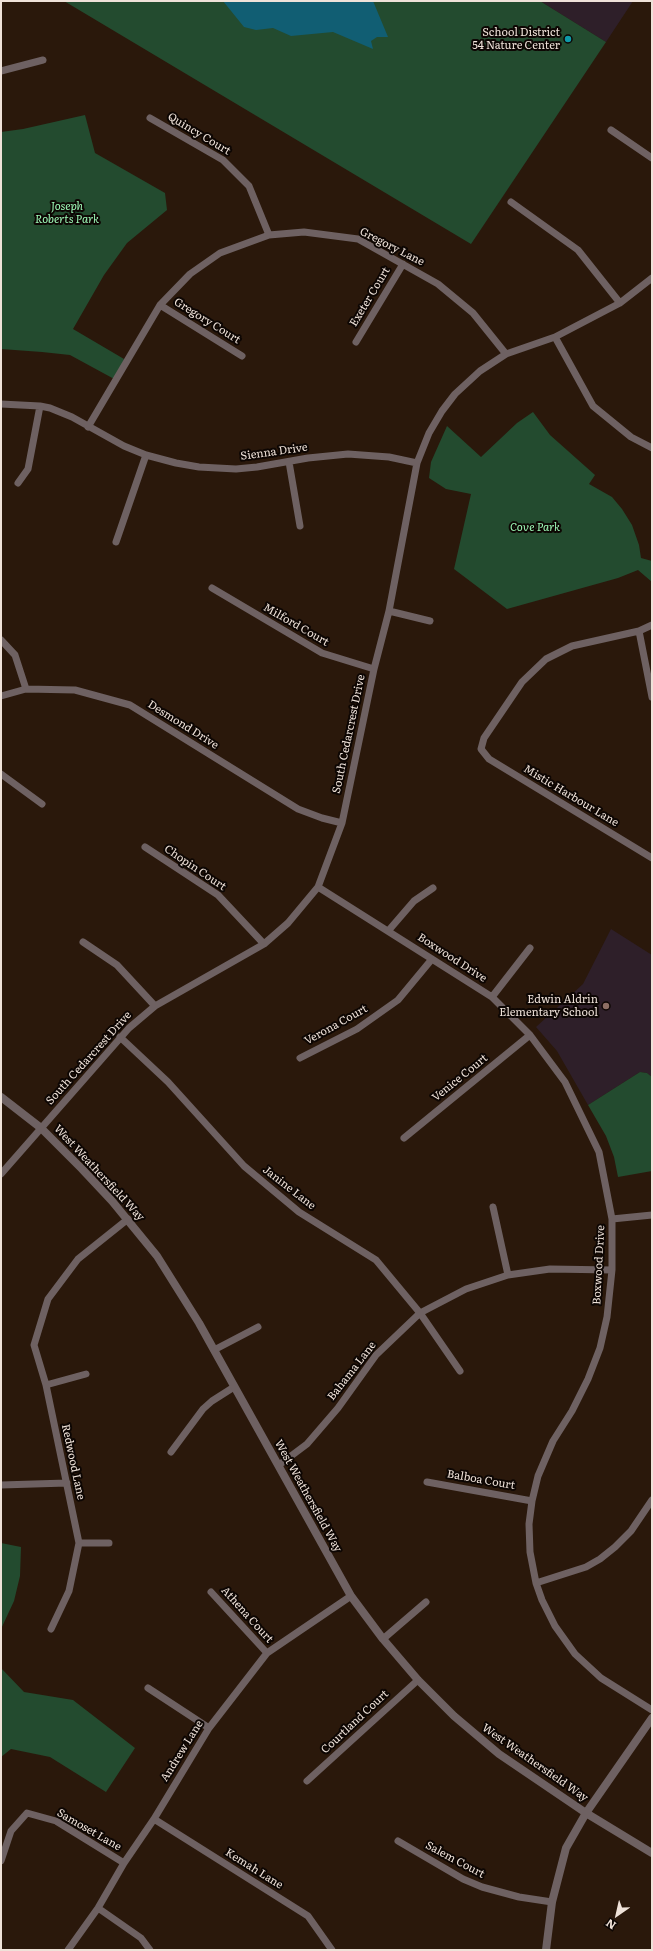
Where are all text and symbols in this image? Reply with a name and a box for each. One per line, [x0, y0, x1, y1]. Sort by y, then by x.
place label: School District 54 Nature Center [472, 26, 560, 52]
marker: School District 54 Nature Center [563, 34, 573, 44]
street label: Quincy Court [165, 110, 233, 158]
park label: Joseph Roberts Park [35, 200, 99, 226]
street label: Gregory Lane [357, 225, 427, 269]
street label: Exeter Court [347, 265, 393, 329]
street label: Gregory Court [171, 295, 243, 347]
street label: Sienna Drive [240, 441, 308, 463]
park label: Cove Park [510, 521, 560, 535]
street label: Milford Court [261, 601, 331, 649]
street label: South Cedarcrest Drive [330, 673, 368, 795]
street label: Desmond Drive [145, 698, 221, 752]
street label: Mistic Harbour Lane [521, 762, 621, 830]
street label: Chopin Court [162, 842, 228, 894]
street label: Boxwood Drive [415, 931, 489, 985]
place label: Edwin Aldrin Elementary School [499, 993, 598, 1019]
marker: Edwin Aldrin Elementary School [601, 1001, 611, 1011]
street label: Verona Court [302, 1002, 370, 1048]
street label: South Cedarcrest Drive [44, 1009, 134, 1107]
street label: Venice Court [430, 1052, 490, 1104]
street label: West Weathersfield Way [51, 1122, 147, 1224]
street label: Janine Lane [260, 1163, 318, 1213]
street label: Boxwood Drive [590, 1225, 608, 1305]
street label: Bahama Lane [325, 1339, 379, 1403]
street label: Redwood Lane [59, 1423, 87, 1501]
street label: West Weathersfield Way [272, 1437, 344, 1555]
street label: Balboa Court [446, 1468, 516, 1492]
street label: Athena Court [218, 1584, 276, 1646]
street label: Courtland Court [319, 1687, 391, 1757]
street label: Andrew Lane [158, 1718, 206, 1784]
street label: West Weathersfield Way [479, 1721, 591, 1805]
street label: Samoset Lane [54, 1806, 124, 1854]
street label: Salem Court [423, 1839, 487, 1881]
street label: Kemah Lane [223, 1846, 285, 1892]
north arrow [597, 1895, 637, 1935]
text: N [602, 1916, 619, 1934]

